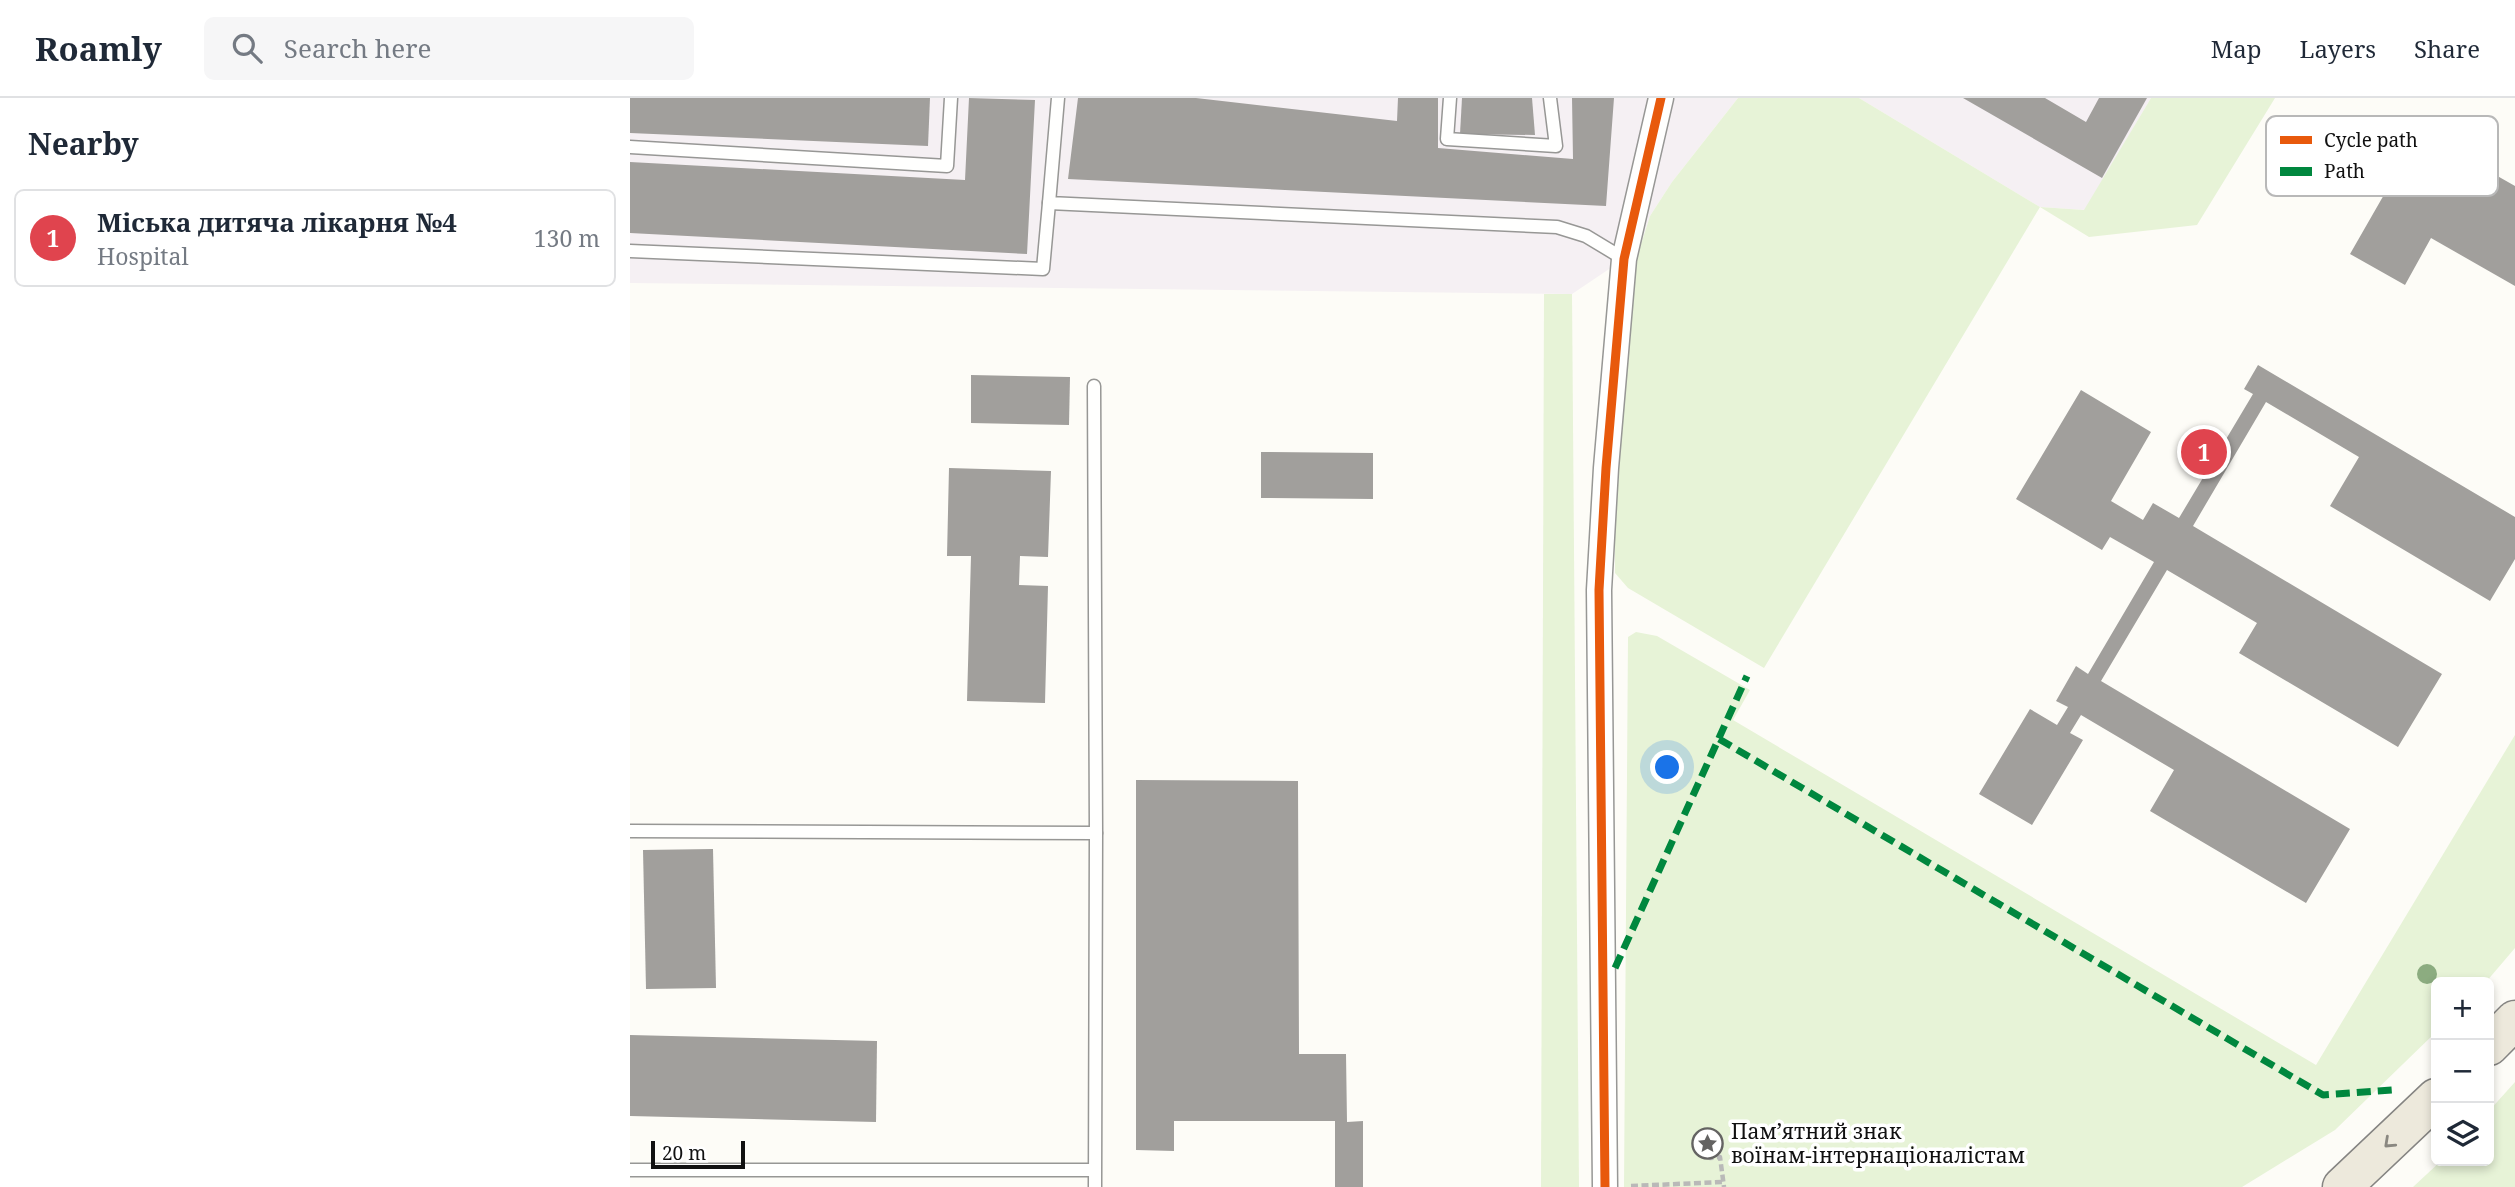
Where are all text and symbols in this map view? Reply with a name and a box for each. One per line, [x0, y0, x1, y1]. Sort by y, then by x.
search box [204, 17, 694, 80]
text: Roamly [35, 26, 162, 71]
icon: search [228, 29, 266, 67]
text: Search here [284, 30, 431, 66]
text: Map [2211, 32, 2262, 65]
text: Layers [2300, 32, 2376, 65]
text: Share [2414, 32, 2480, 65]
legend [2266, 116, 2498, 196]
text: Nearby [28, 123, 139, 164]
text: Cycle path [2324, 127, 2418, 153]
text: Path [2324, 158, 2365, 184]
text: Міська дитяча лікарня №4 [97, 204, 457, 240]
text: 1 [47, 222, 60, 254]
text: 130 m [534, 222, 600, 254]
text: Hospital [97, 240, 189, 272]
pin: 1 [2181, 426, 2227, 478]
your location [1650, 750, 1684, 784]
map controls [2431, 977, 2494, 1166]
button: + [2431, 977, 2494, 1040]
button: − [2431, 1040, 2494, 1103]
button: layers [2431, 1103, 2494, 1166]
place label: Пам’ятний знак воїнам-інтернаціоналістам [1731, 1117, 2025, 1169]
place icon: Пам’ятний знак воїнам-інтернаціоналістам [1691, 1127, 1725, 1161]
one-way arrow [2384, 1134, 2397, 1147]
scale bar [651, 1138, 746, 1170]
text: 20 m [662, 1140, 706, 1166]

